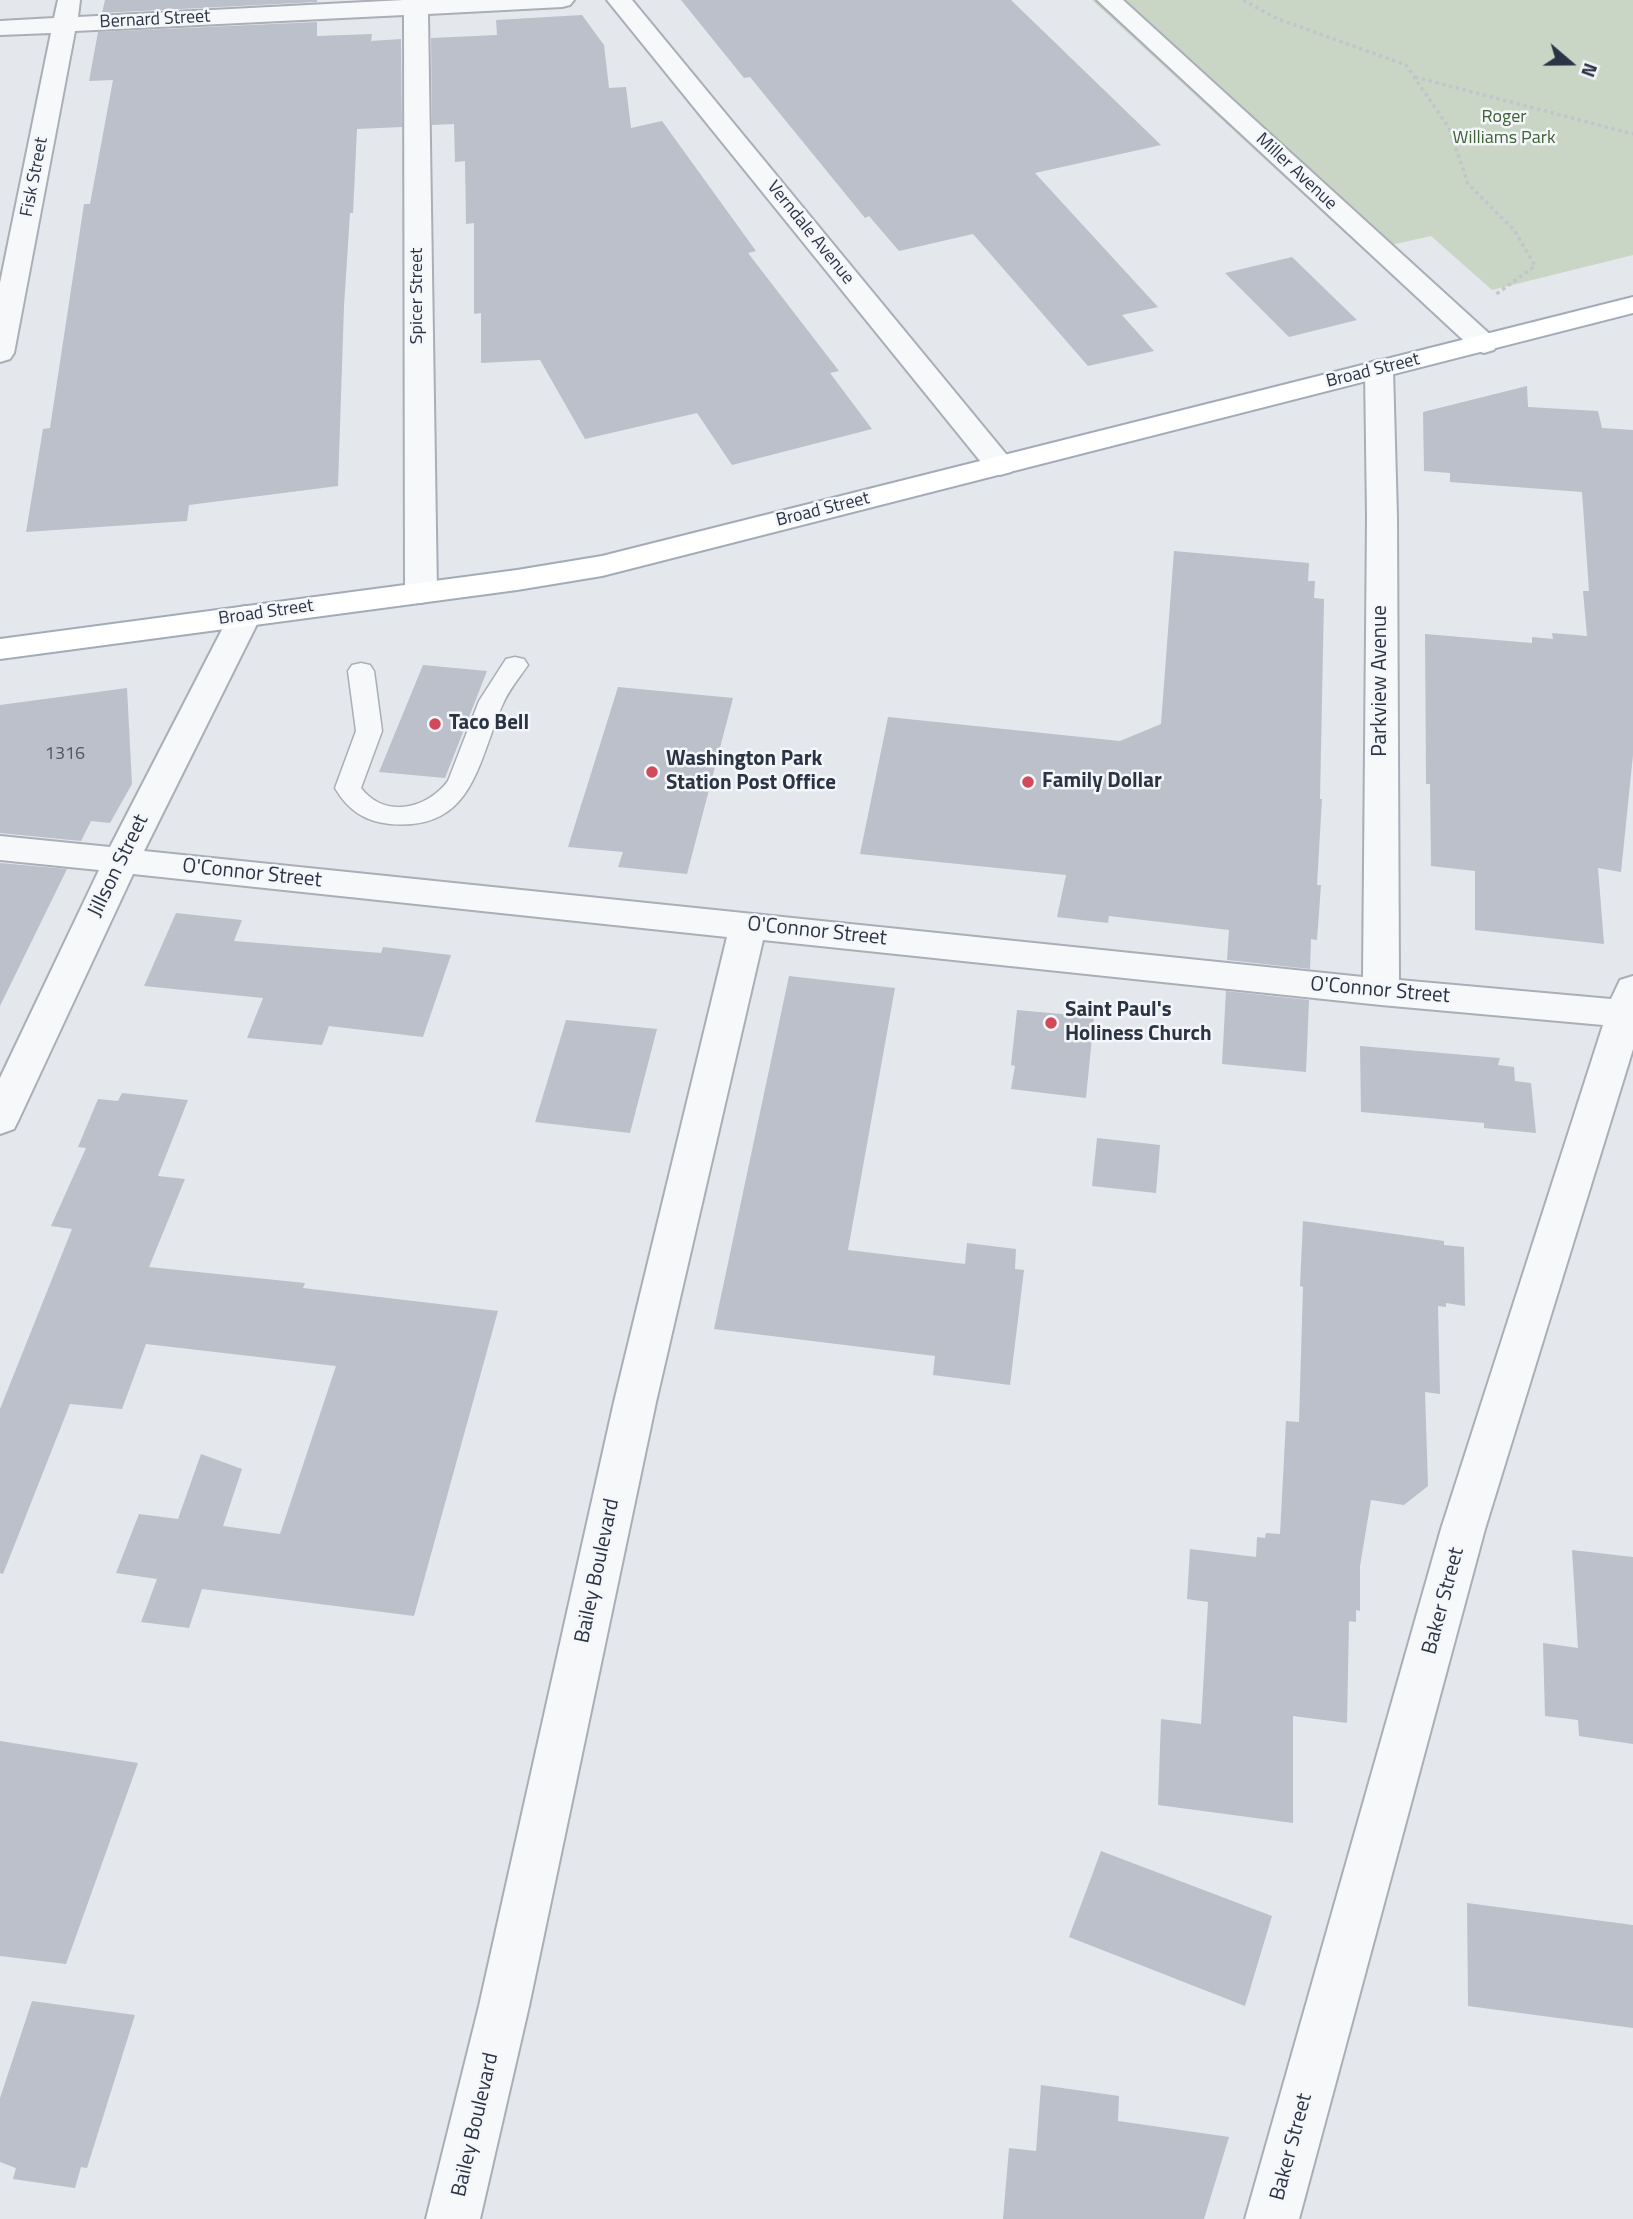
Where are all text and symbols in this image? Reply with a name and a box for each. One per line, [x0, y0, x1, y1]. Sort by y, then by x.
street label: Bernard Street [99, 6, 211, 34]
north arrow [1535, 28, 1605, 98]
text: N [1574, 59, 1606, 81]
park label: Roger Williams Park [1453, 107, 1555, 150]
street label: Miller Avenue [1251, 129, 1341, 215]
street label: Fisk Street [17, 135, 53, 219]
street label: Verndale Avenue [762, 177, 858, 289]
street label: Spicer Street [407, 248, 429, 344]
street label: Broad Street [1324, 349, 1422, 393]
street label: Broad Street [774, 488, 872, 532]
street label: Broad Street [217, 596, 315, 630]
street label: Parkview Avenue [1368, 605, 1394, 757]
place label: Taco Bell [449, 711, 529, 737]
marker: Taco Bell [427, 716, 443, 732]
house number: 1316 [45, 744, 85, 766]
place label: Washington Park Station Post Office [666, 747, 836, 797]
marker: Washington Park Station Post Office [644, 764, 660, 780]
place label: Family Dollar [1042, 769, 1162, 795]
marker: Family Dollar [1020, 774, 1036, 790]
street label: Jillson Street [83, 810, 155, 922]
street label: O'Connor Street [181, 854, 323, 894]
street label: O'Connor Street [746, 912, 888, 952]
street label: O'Connor Street [1309, 972, 1451, 1010]
place label: Saint Paul's Holiness Church [1065, 998, 1212, 1048]
marker: Saint Paul's Holiness Church [1043, 1015, 1059, 1031]
street label: Bailey Boulevard [570, 1496, 626, 1646]
street label: Baker Street [1418, 1545, 1470, 1657]
street label: Bailey Boulevard [447, 2050, 505, 2200]
street label: Baker Street [1266, 2091, 1318, 2203]

